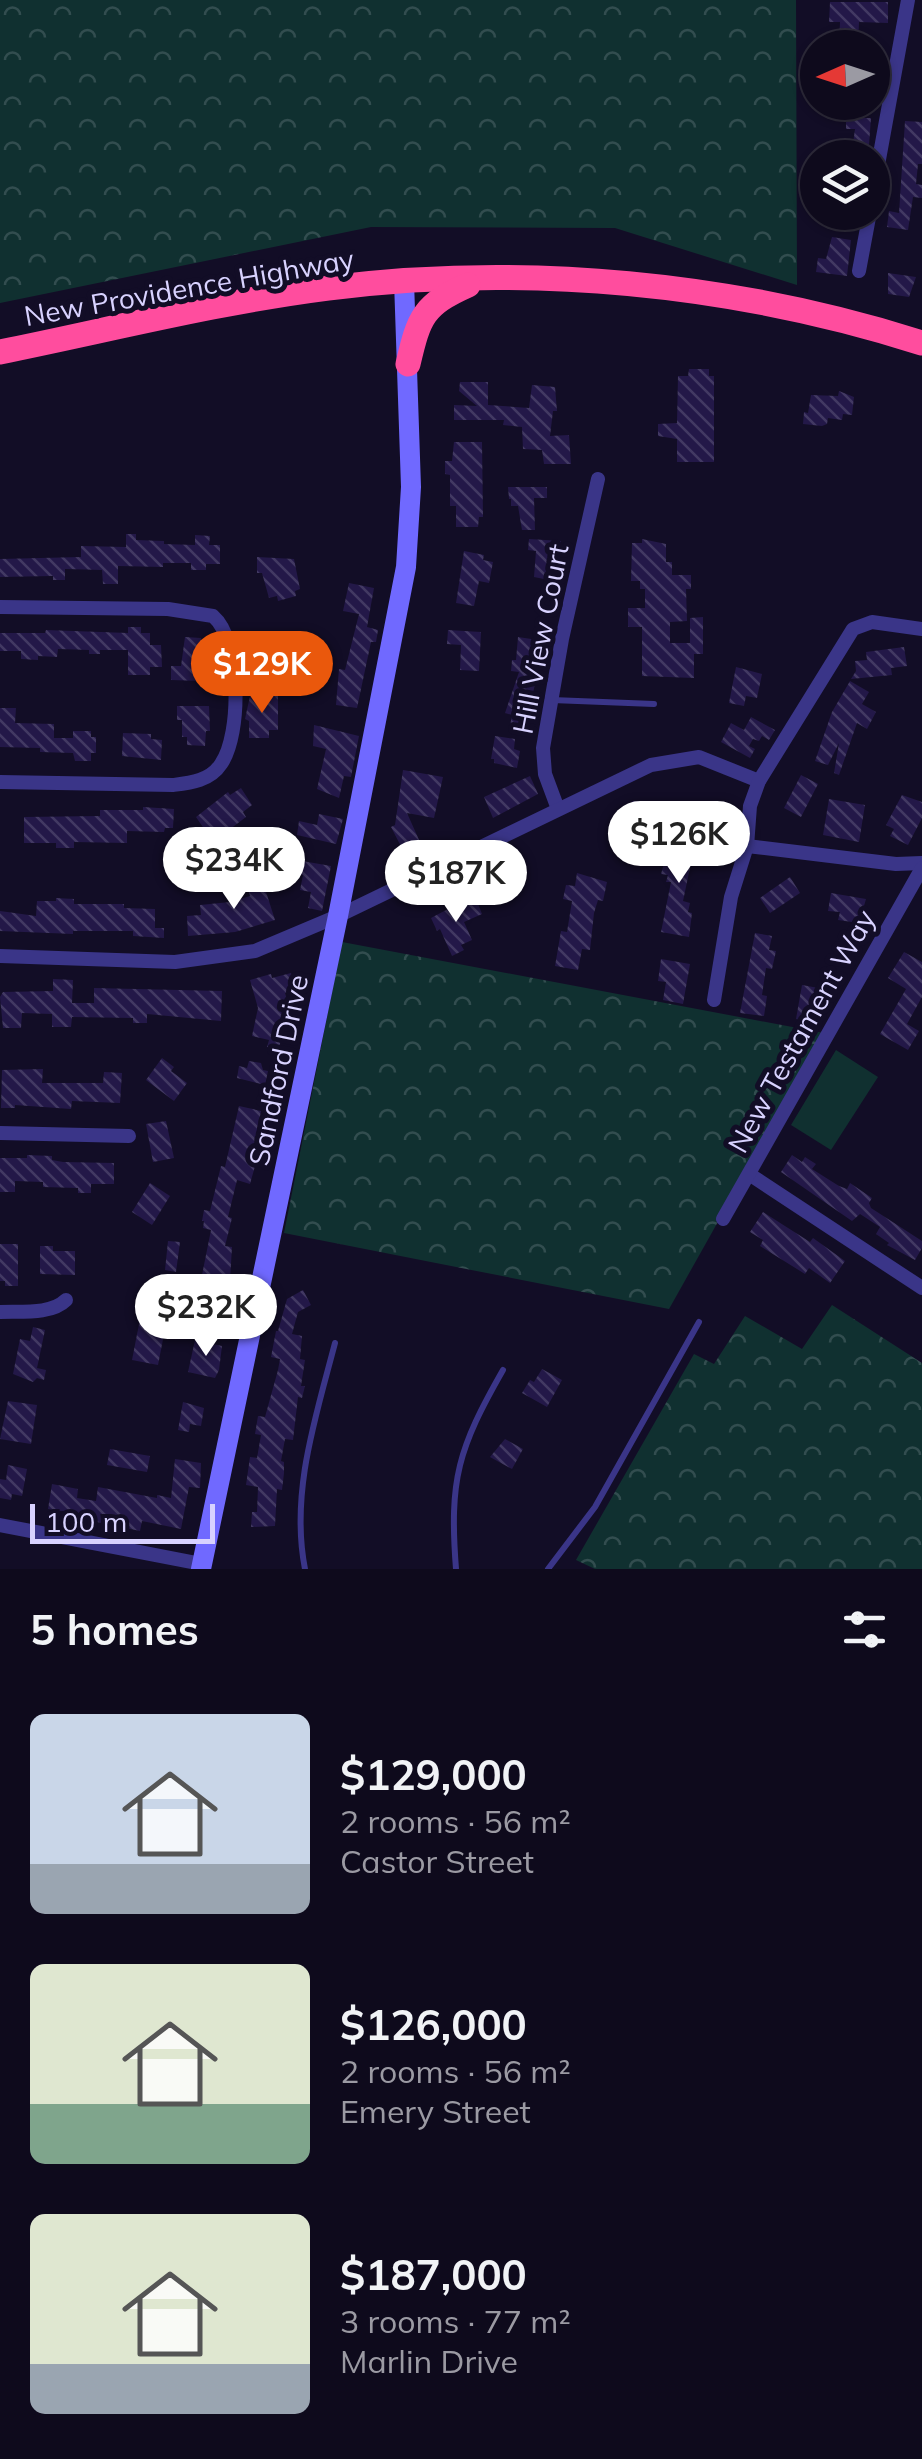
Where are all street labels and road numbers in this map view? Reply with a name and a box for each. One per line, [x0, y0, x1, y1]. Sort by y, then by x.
street label: New Providence Highway [21, 241, 357, 333]
street label: Hill View Court [504, 541, 576, 737]
street label: New Testament Way [720, 903, 882, 1159]
street label: Sandford Drive [241, 971, 315, 1169]

